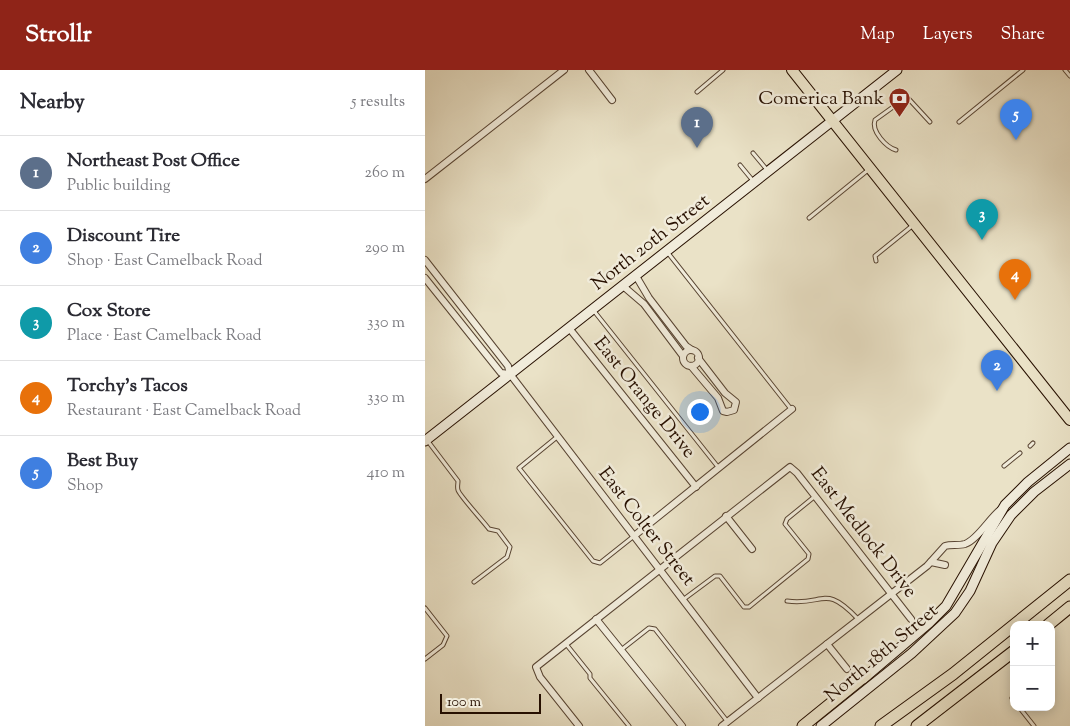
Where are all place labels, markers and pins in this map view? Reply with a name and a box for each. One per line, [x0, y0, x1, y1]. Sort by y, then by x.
place label: Comerica Bank [758, 86, 885, 113]
bank icon: Comerica Bank [888, 87, 912, 118]
pin: 5 [1000, 99, 1032, 140]
pin: 1 [681, 107, 713, 148]
pin: 3 [966, 199, 998, 240]
pin: 4 [999, 259, 1031, 300]
pin: 2 [981, 350, 1013, 391]

